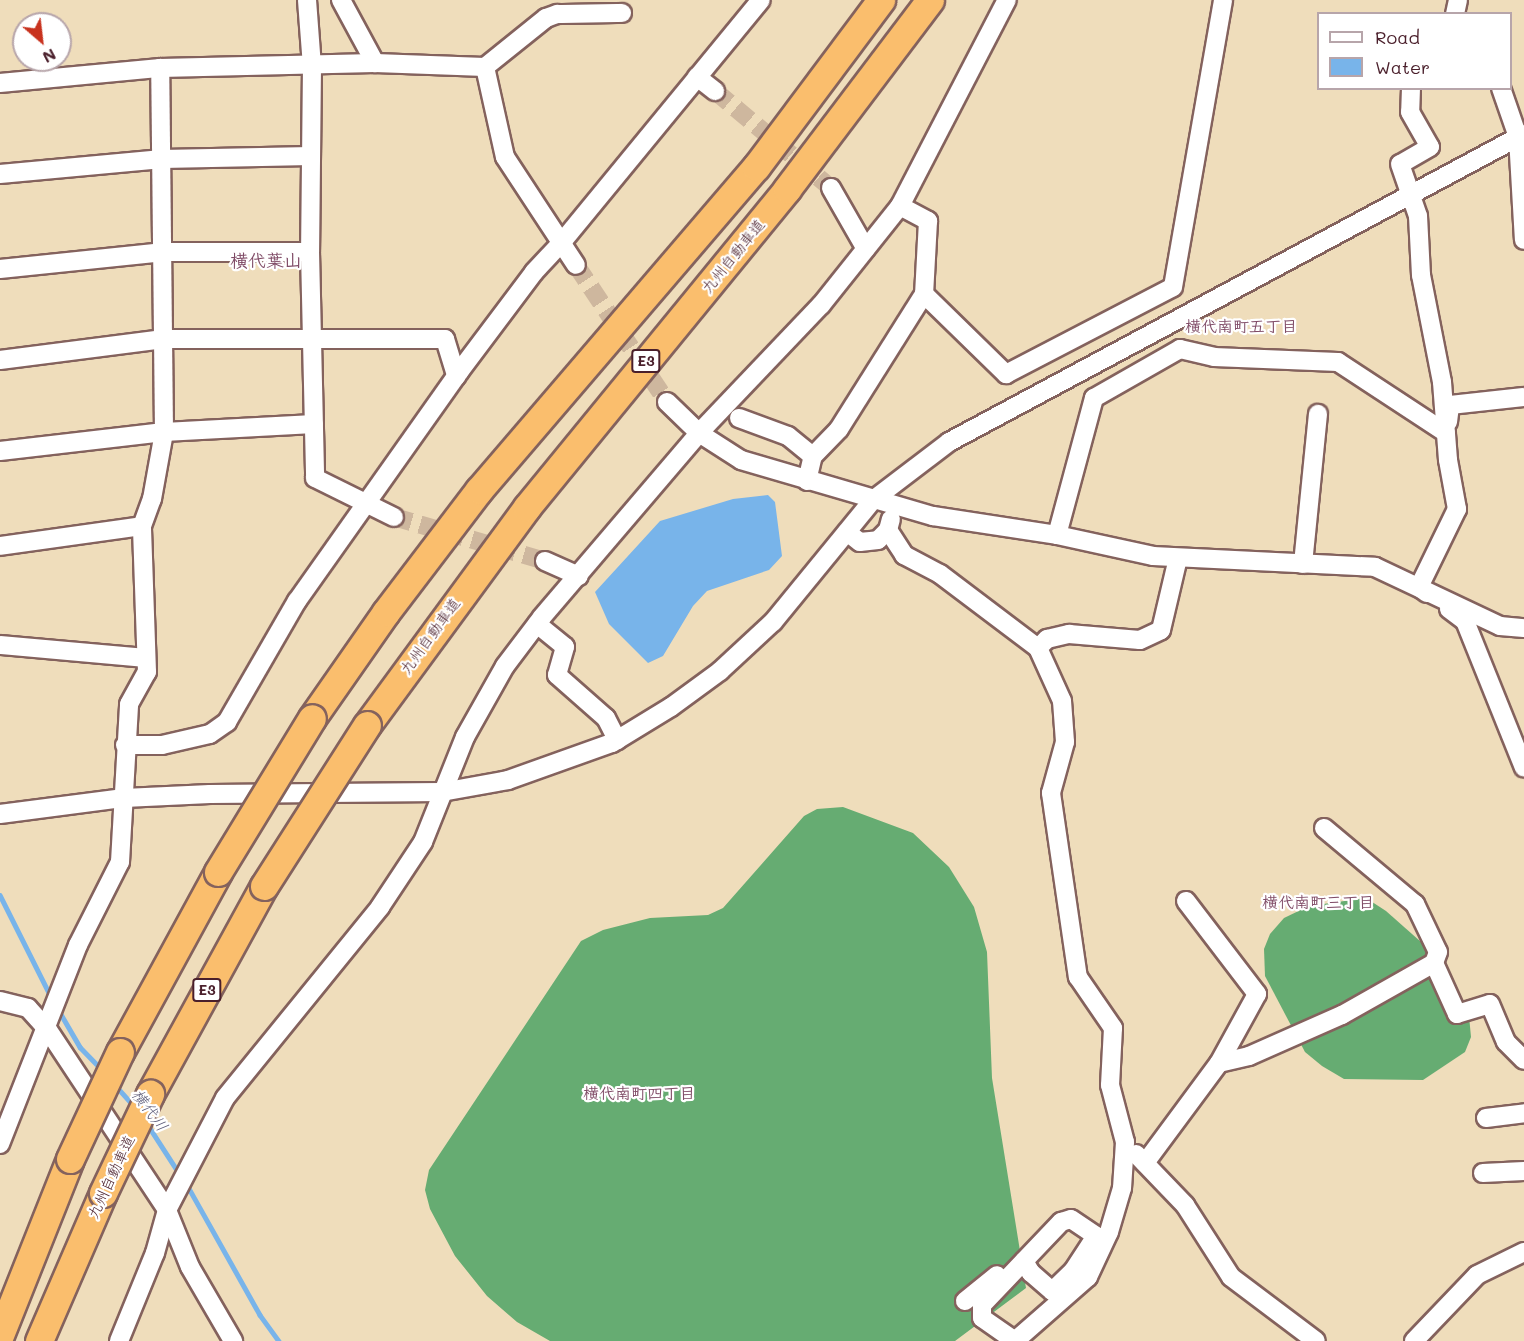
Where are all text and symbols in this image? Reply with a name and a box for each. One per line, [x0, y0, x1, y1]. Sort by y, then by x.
north arrow [12, 12, 72, 72]
legend [1317, 12, 1512, 90]
text: Road [1375, 25, 1420, 49]
text: N [39, 44, 60, 69]
text: Water [1375, 55, 1430, 79]
street label: 九州自動車道 [698, 215, 768, 297]
district label: 横代葉山 [230, 249, 302, 271]
district label: 横代南町五丁目 [1185, 316, 1297, 336]
road number: E3 [631, 350, 661, 372]
street label: 九州自動車道 [396, 594, 464, 678]
district label: 横代南町三丁目 [1262, 892, 1374, 912]
road number: E3 [192, 979, 222, 1001]
district label: 横代南町四丁目 [583, 1083, 695, 1103]
water label: 横代川 [128, 1085, 172, 1135]
street label: 九州自動車道 [84, 1132, 138, 1222]

